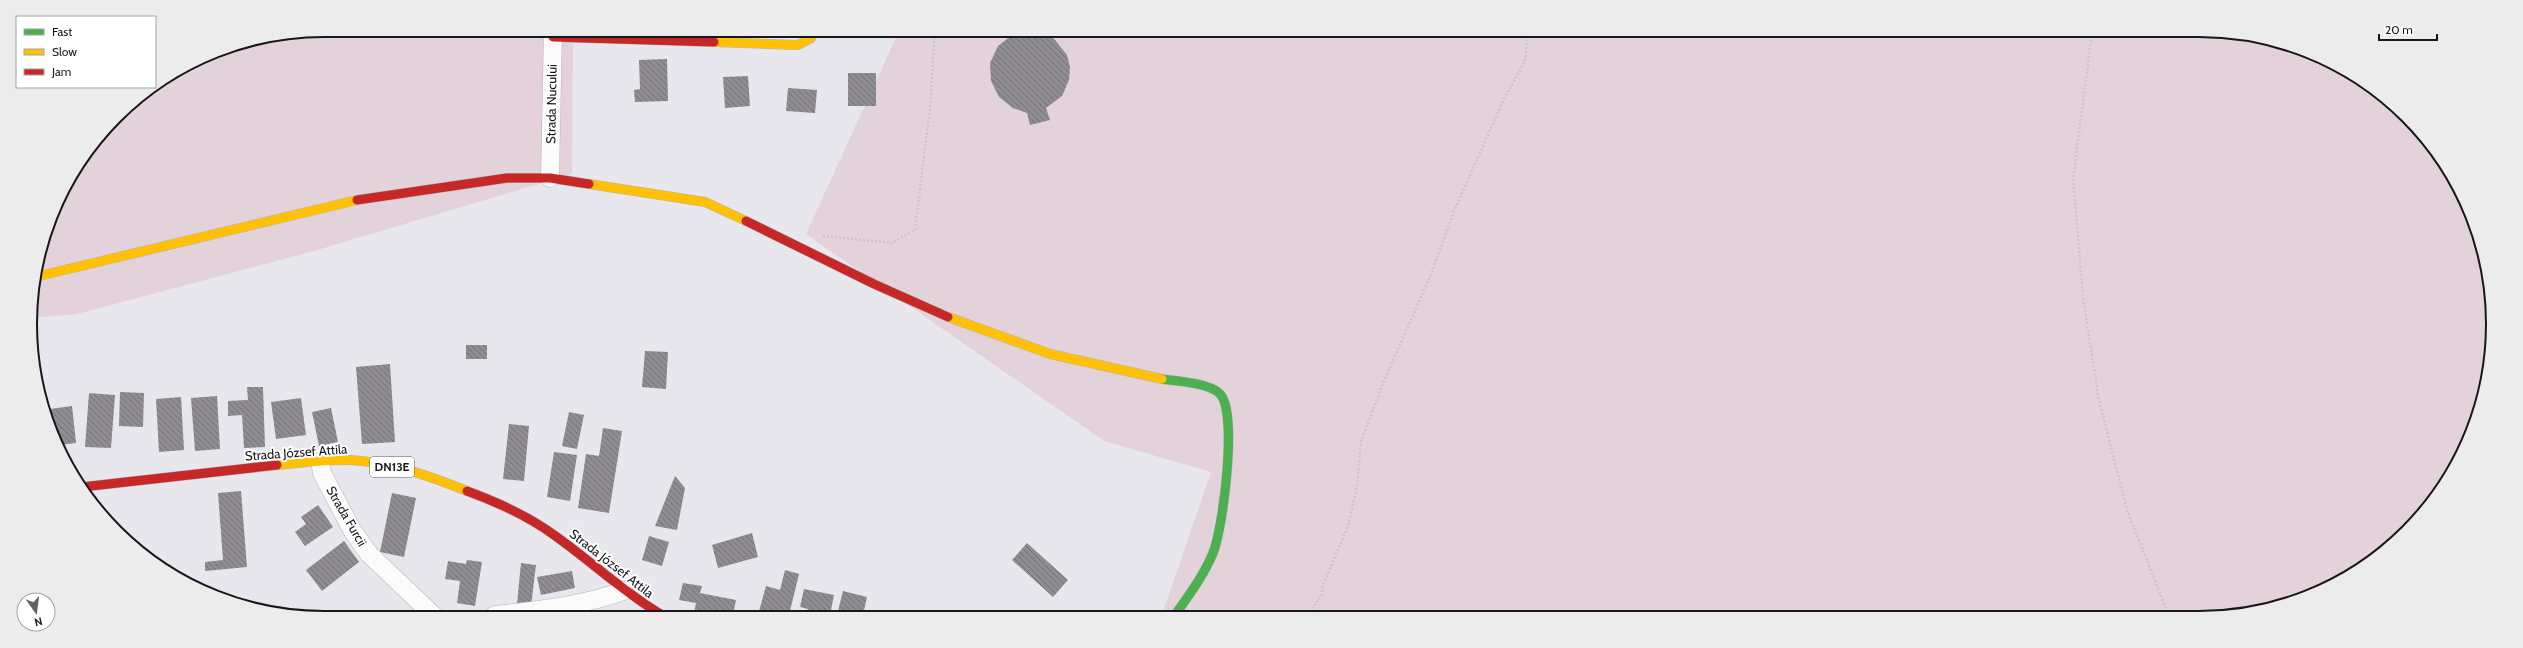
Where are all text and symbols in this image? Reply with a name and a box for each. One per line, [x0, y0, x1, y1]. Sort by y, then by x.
legend [16, 16, 156, 88]
scale bar [2379, 16, 2437, 42]
text: 20 m [2385, 22, 2413, 37]
text: Fast [52, 24, 72, 39]
text: Slow [52, 44, 77, 59]
text: Jam [51, 64, 71, 79]
street label: Strada Nucului [542, 64, 560, 144]
street label: Strada József Attila [244, 440, 348, 464]
road number: DN13E [370, 457, 414, 477]
street label: Strada Furcii [323, 483, 371, 549]
street label: Strada József Attila [567, 525, 658, 601]
north arrow [16, 592, 56, 632]
text: N [33, 614, 44, 629]

